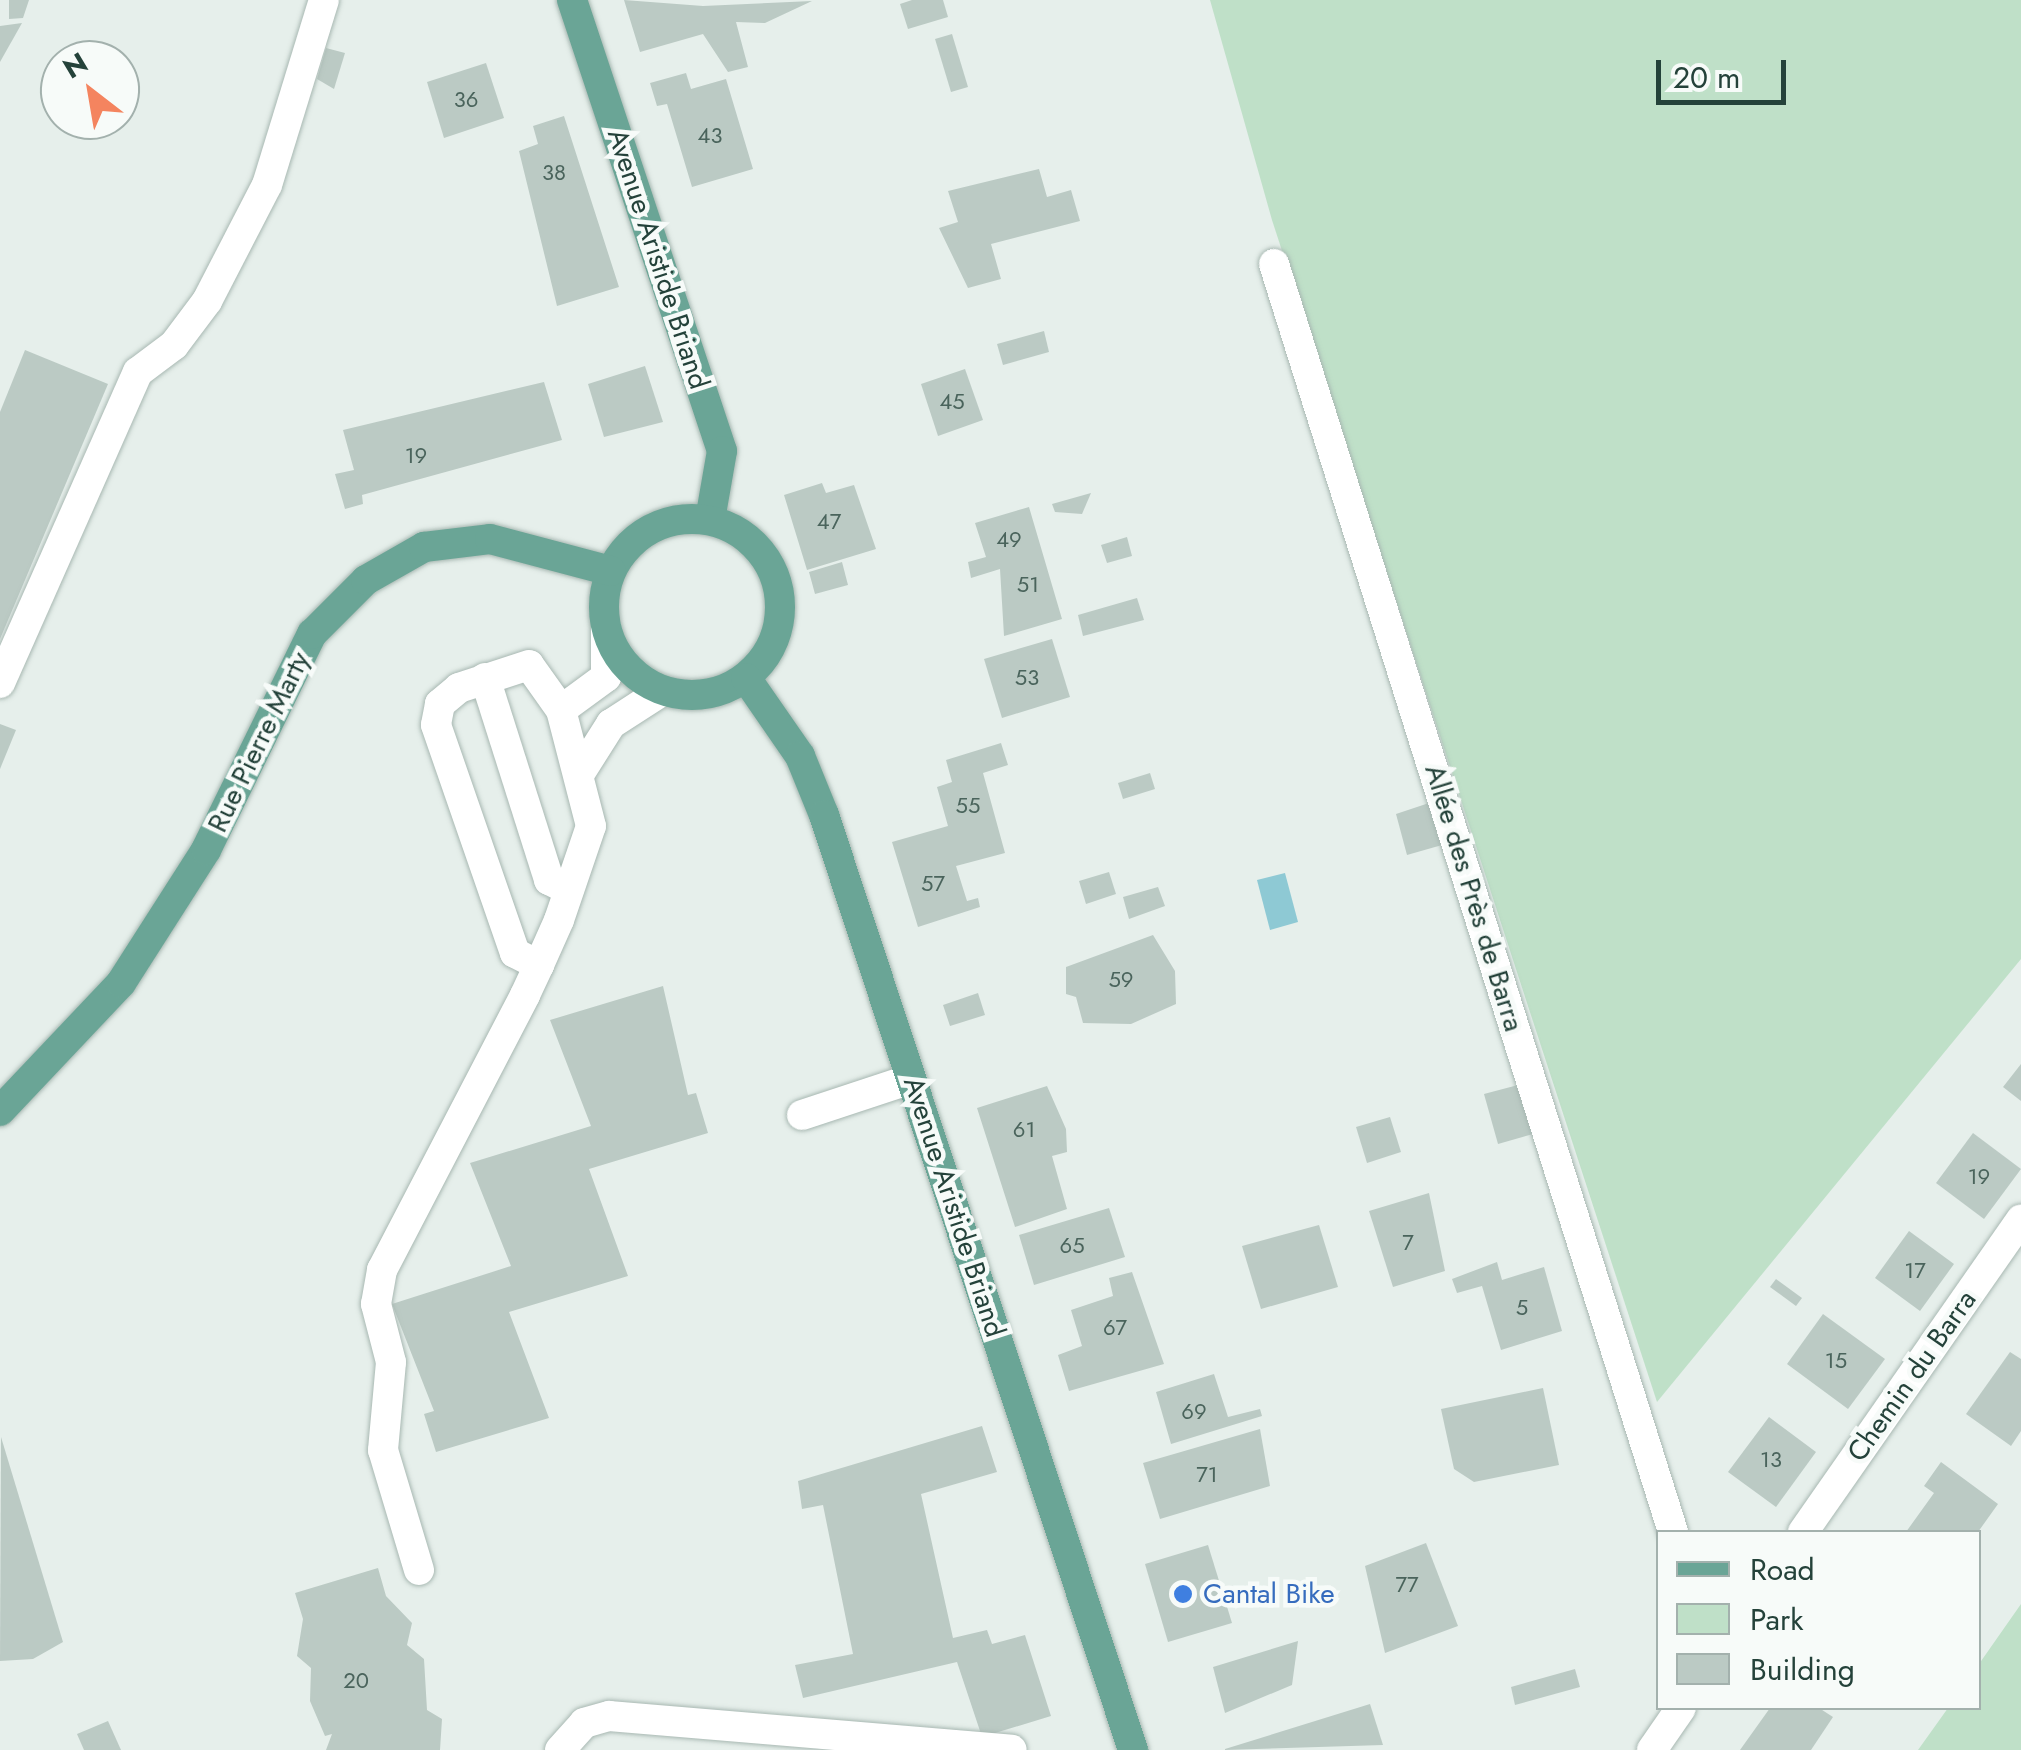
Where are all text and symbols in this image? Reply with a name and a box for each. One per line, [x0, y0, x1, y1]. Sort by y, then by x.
north arrow [40, 40, 140, 140]
scale bar [1661, 40, 1791, 102]
text: N [55, 42, 95, 89]
text: 20 m [1673, 56, 1740, 99]
house number: 36 [454, 87, 478, 113]
house number: 43 [698, 123, 722, 149]
street label: Avenue Aristide Briand [600, 125, 716, 393]
house number: 38 [542, 160, 566, 186]
house number: 45 [939, 389, 965, 415]
house number: 19 [405, 443, 427, 469]
house number: 47 [817, 509, 841, 535]
house number: 49 [996, 527, 1022, 553]
house number: 51 [1017, 572, 1039, 598]
street label: Rue Pierre Marty [201, 646, 317, 838]
house number: 53 [1015, 665, 1039, 691]
street label: Allée des Près de Barra [1417, 761, 1531, 1035]
house number: 55 [956, 793, 980, 819]
house number: 57 [921, 871, 945, 897]
house number: 59 [1108, 967, 1134, 993]
street label: Avenue Aristide Briand [896, 1073, 1012, 1341]
house number: 61 [1013, 1117, 1035, 1143]
house number: 19 [1968, 1164, 1990, 1190]
house number: 7 [1402, 1230, 1414, 1256]
house number: 65 [1059, 1233, 1085, 1259]
house number: 17 [1904, 1258, 1926, 1284]
street label: Chemin du Barra [1840, 1284, 1984, 1468]
house number: 5 [1516, 1295, 1528, 1321]
house number: 67 [1103, 1315, 1127, 1341]
house number: 15 [1825, 1348, 1847, 1374]
house number: 69 [1181, 1399, 1207, 1425]
house number: 13 [1760, 1447, 1782, 1473]
house number: 71 [1196, 1462, 1218, 1488]
legend [1656, 1530, 1981, 1710]
text: Road [1750, 1548, 1815, 1591]
house number: 77 [1395, 1572, 1419, 1598]
place label: Cantal Bike [1203, 1577, 1335, 1611]
marker: Cantal Bike [1172, 1583, 1194, 1605]
text: Park [1750, 1598, 1803, 1641]
text: Building [1750, 1648, 1855, 1691]
house number: 20 [343, 1668, 369, 1694]

